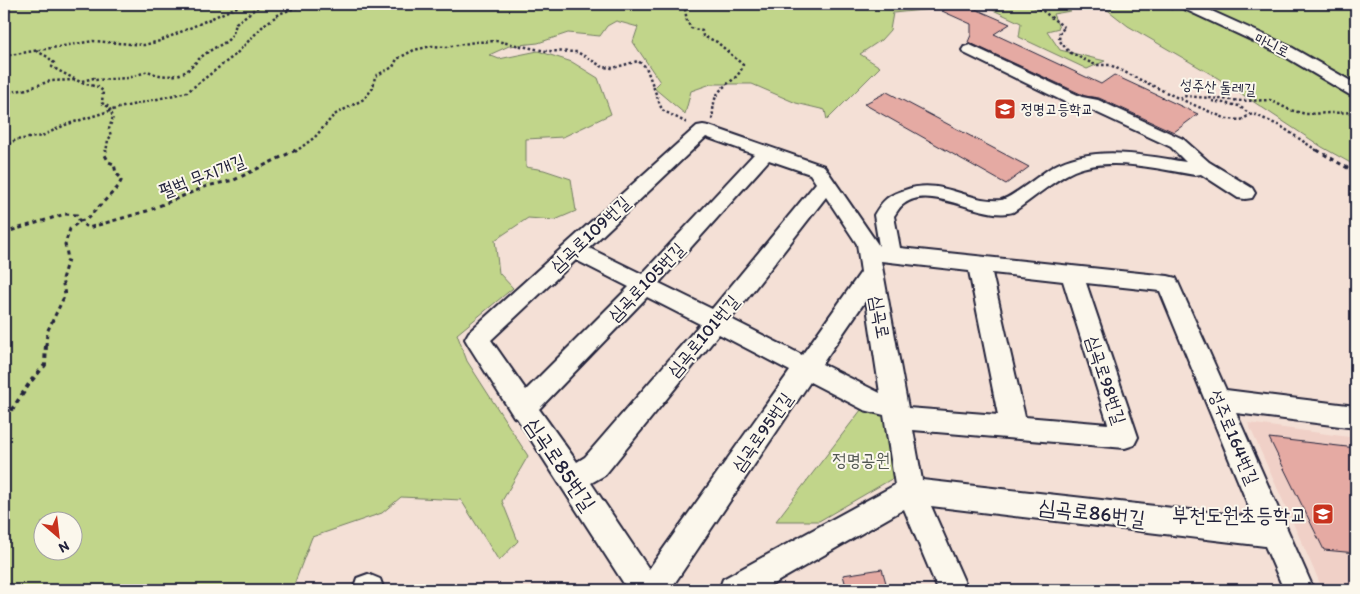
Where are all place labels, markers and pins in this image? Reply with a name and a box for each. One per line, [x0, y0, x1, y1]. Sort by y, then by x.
school or university icon: 정명고등학교 [993, 97, 1017, 121]
place label: 정명고등학교 [1021, 100, 1093, 118]
place label: 부천도원초등학교 [1172, 502, 1307, 527]
school or university icon: 부천도원초등학교 [1311, 502, 1335, 526]

